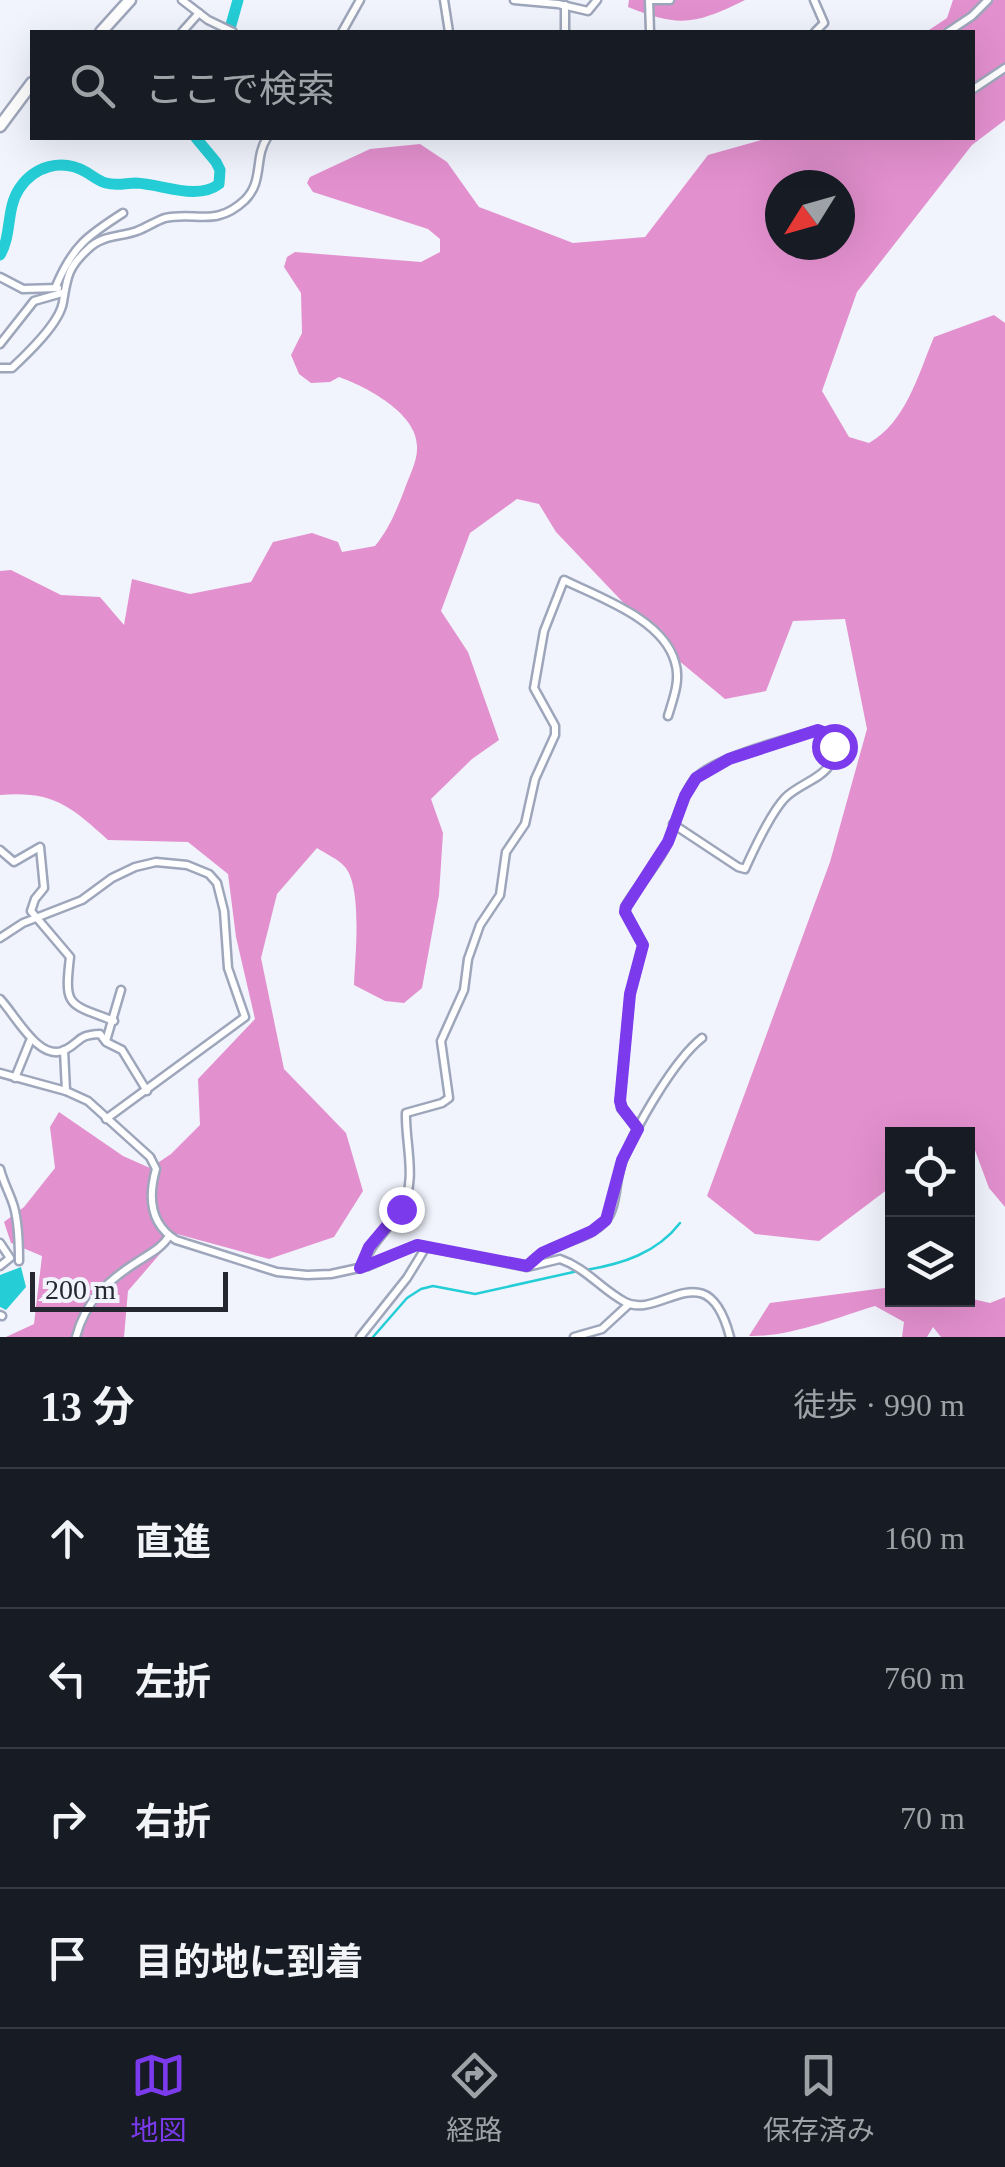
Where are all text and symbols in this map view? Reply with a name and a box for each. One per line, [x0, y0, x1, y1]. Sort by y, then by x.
search box [30, 30, 975, 140]
icon: search [65, 58, 120, 113]
text: ここで検索 [145, 68, 335, 110]
north arrow [765, 170, 855, 260]
route start [812, 724, 858, 770]
map controls [885, 1127, 975, 1307]
button: locate [885, 1127, 975, 1217]
route end [379, 1187, 425, 1233]
button: layers [885, 1217, 975, 1307]
scale bar [30, 1267, 228, 1312]
text: 200 m [45, 1274, 116, 1305]
text: 13 分 [40, 1384, 135, 1430]
text: 徒歩 · 990 m [793, 1387, 965, 1423]
icon: ahead [40, 1511, 95, 1566]
text: 160 m [884, 1520, 965, 1556]
text: 直進 [135, 1521, 211, 1563]
icon: left [40, 1651, 95, 1706]
text: 760 m [884, 1660, 965, 1696]
text: 左折 [135, 1661, 211, 1703]
icon: right [40, 1791, 95, 1846]
text: 70 m [900, 1800, 965, 1836]
text: 右折 [135, 1801, 211, 1843]
icon: arrive [40, 1931, 95, 1986]
text: 目的地に到着 [135, 1941, 363, 1983]
tab: 地図 [130, 2048, 186, 2148]
tab: 経路 [446, 2048, 503, 2148]
tab: 保存済み [763, 2048, 875, 2148]

